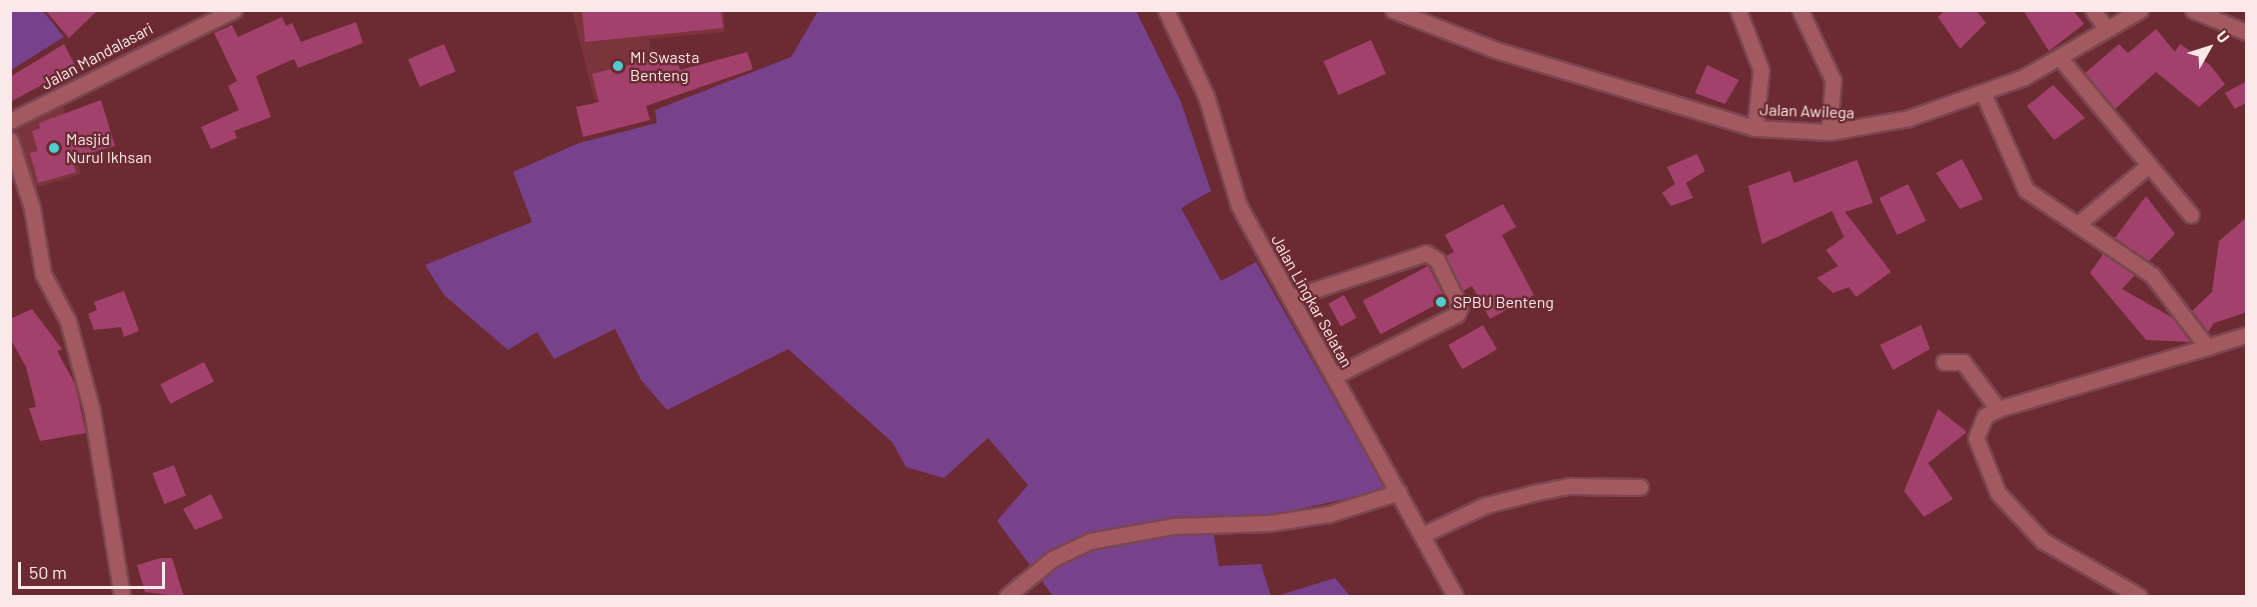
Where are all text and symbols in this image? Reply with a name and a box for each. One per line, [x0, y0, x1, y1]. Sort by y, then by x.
street label: Jalan Mandalasari [38, 18, 156, 94]
north arrow [2179, 18, 2239, 78]
text: U [2213, 26, 2234, 46]
place label: MI Swasta Benteng [630, 47, 699, 85]
marker: MI Swasta Benteng [611, 59, 625, 73]
street label: Jalan Awilega [1759, 100, 1855, 122]
place label: Masjid Nurul Ikhsan [66, 129, 152, 167]
marker: Masjid Nurul Ikhsan [47, 141, 61, 155]
street label: Jalan Lingkar Selatan [1268, 231, 1356, 371]
place label: SPBU Benteng [1453, 292, 1554, 312]
marker: SPBU Benteng [1434, 295, 1448, 309]
scale bar [21, 550, 168, 588]
text: 50 m [29, 561, 67, 583]

